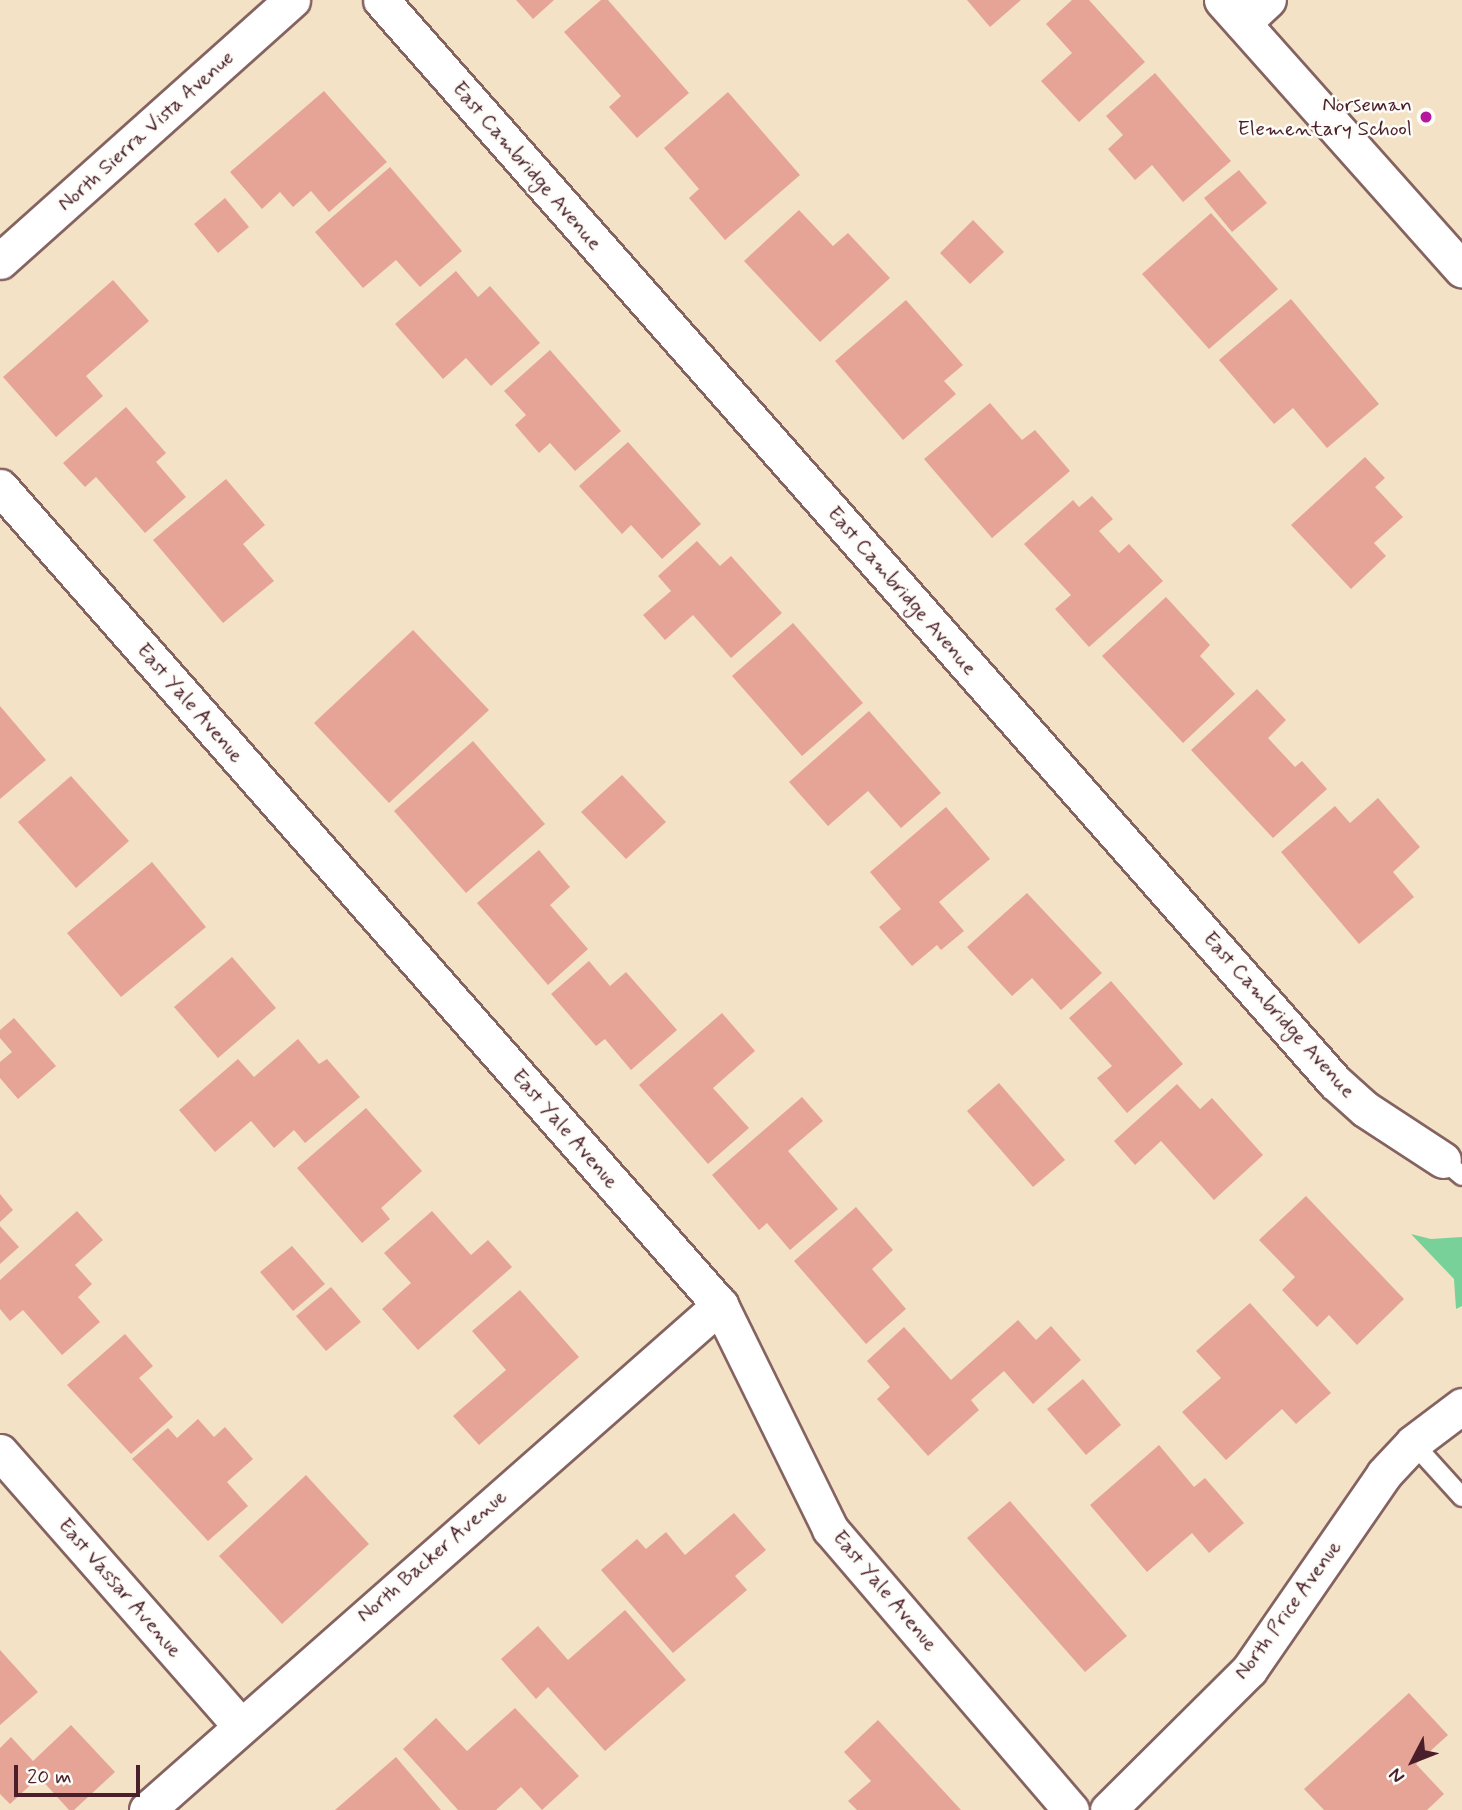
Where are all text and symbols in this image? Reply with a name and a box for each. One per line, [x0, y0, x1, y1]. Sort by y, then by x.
street label: North Sierra Vista Avenue [52, 44, 240, 218]
street label: East Cambridge Avenue [447, 76, 607, 256]
place label: Norseman Elementary School [1237, 92, 1412, 142]
marker: Norseman Elementary School [1418, 109, 1434, 125]
street label: East Cambridge Avenue [822, 501, 982, 681]
street label: East Yale Avenue [130, 637, 250, 769]
street label: East Cambridge Avenue [1197, 926, 1361, 1104]
street label: East Yale Avenue [505, 1063, 625, 1195]
street label: North Backer Avenue [353, 1485, 511, 1627]
street label: East Vassar Avenue [53, 1514, 187, 1662]
street label: East Yale Avenue [826, 1524, 944, 1658]
street label: North Price Avenue [1228, 1534, 1348, 1686]
north arrow [1378, 1726, 1448, 1796]
scale bar [18, 1750, 144, 1794]
text: N [1383, 1762, 1411, 1788]
text: 20 m [27, 1763, 72, 1791]

